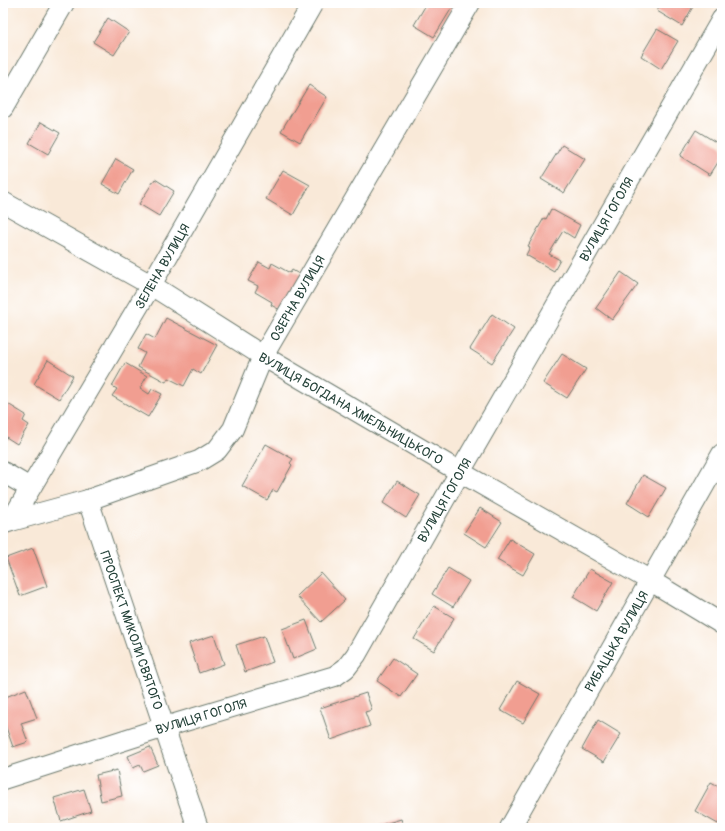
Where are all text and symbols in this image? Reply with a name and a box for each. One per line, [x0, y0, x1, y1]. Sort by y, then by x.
street label: ВУЛИЦЯ ГОГОЛЯ [576, 175, 637, 264]
street label: ЗЕЛЕНА ВУЛИЦЯ [132, 221, 194, 312]
street label: ОЗЕРНА ВУЛИЦЯ [267, 253, 329, 344]
street label: ВУЛИЦЯ БОГДАНА ХМЕЛЬНИЦЬКОГО [255, 349, 446, 468]
street label: ВУЛИЦЯ ГОГОЛЯ [414, 456, 475, 545]
street label: ПРОСПЕКТ МИКОЛИ СВЯТОГО [96, 549, 166, 712]
street label: РИБАЦЬКА ВУЛИЦЯ [581, 588, 652, 695]
street label: ВУЛИЦЯ ГОГОЛЯ [154, 695, 249, 738]

